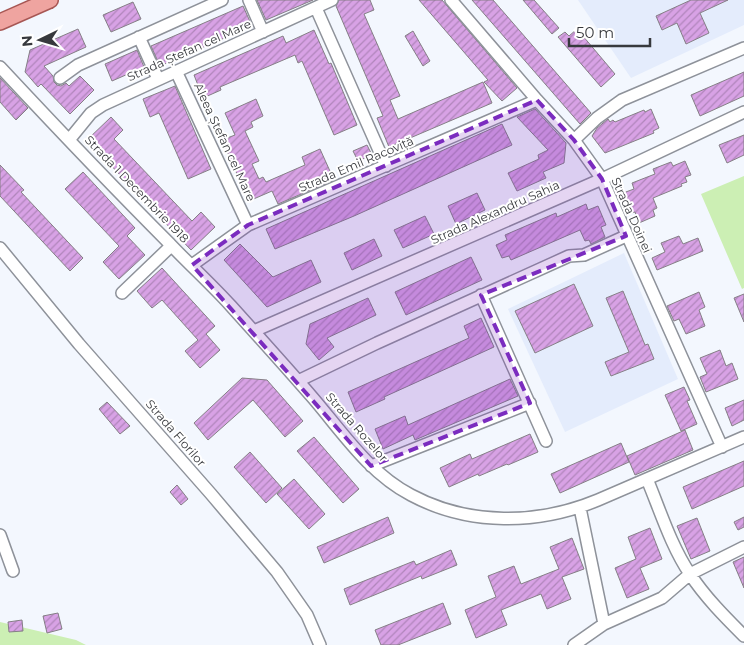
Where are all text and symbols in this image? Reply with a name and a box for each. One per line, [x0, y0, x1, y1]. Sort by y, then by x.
north arrow [15, 15, 65, 65]
scale bar [569, 15, 650, 47]
street label: Strada Ștefan cel Mare [125, 16, 253, 84]
text: 50 m [576, 23, 614, 42]
text: N [18, 35, 37, 48]
street label: Aleea Ștefan cel Mare [191, 81, 259, 203]
street label: Strada 1 Decembrie 1918 [82, 132, 192, 246]
street label: Strada Emil Racoviță [296, 133, 416, 195]
street label: Strada Doinei [609, 175, 655, 255]
street label: Strada Alexandru Sahia [428, 177, 562, 247]
street label: Strada Rozelor [323, 389, 391, 465]
street label: Strada Florilor [143, 396, 209, 470]

